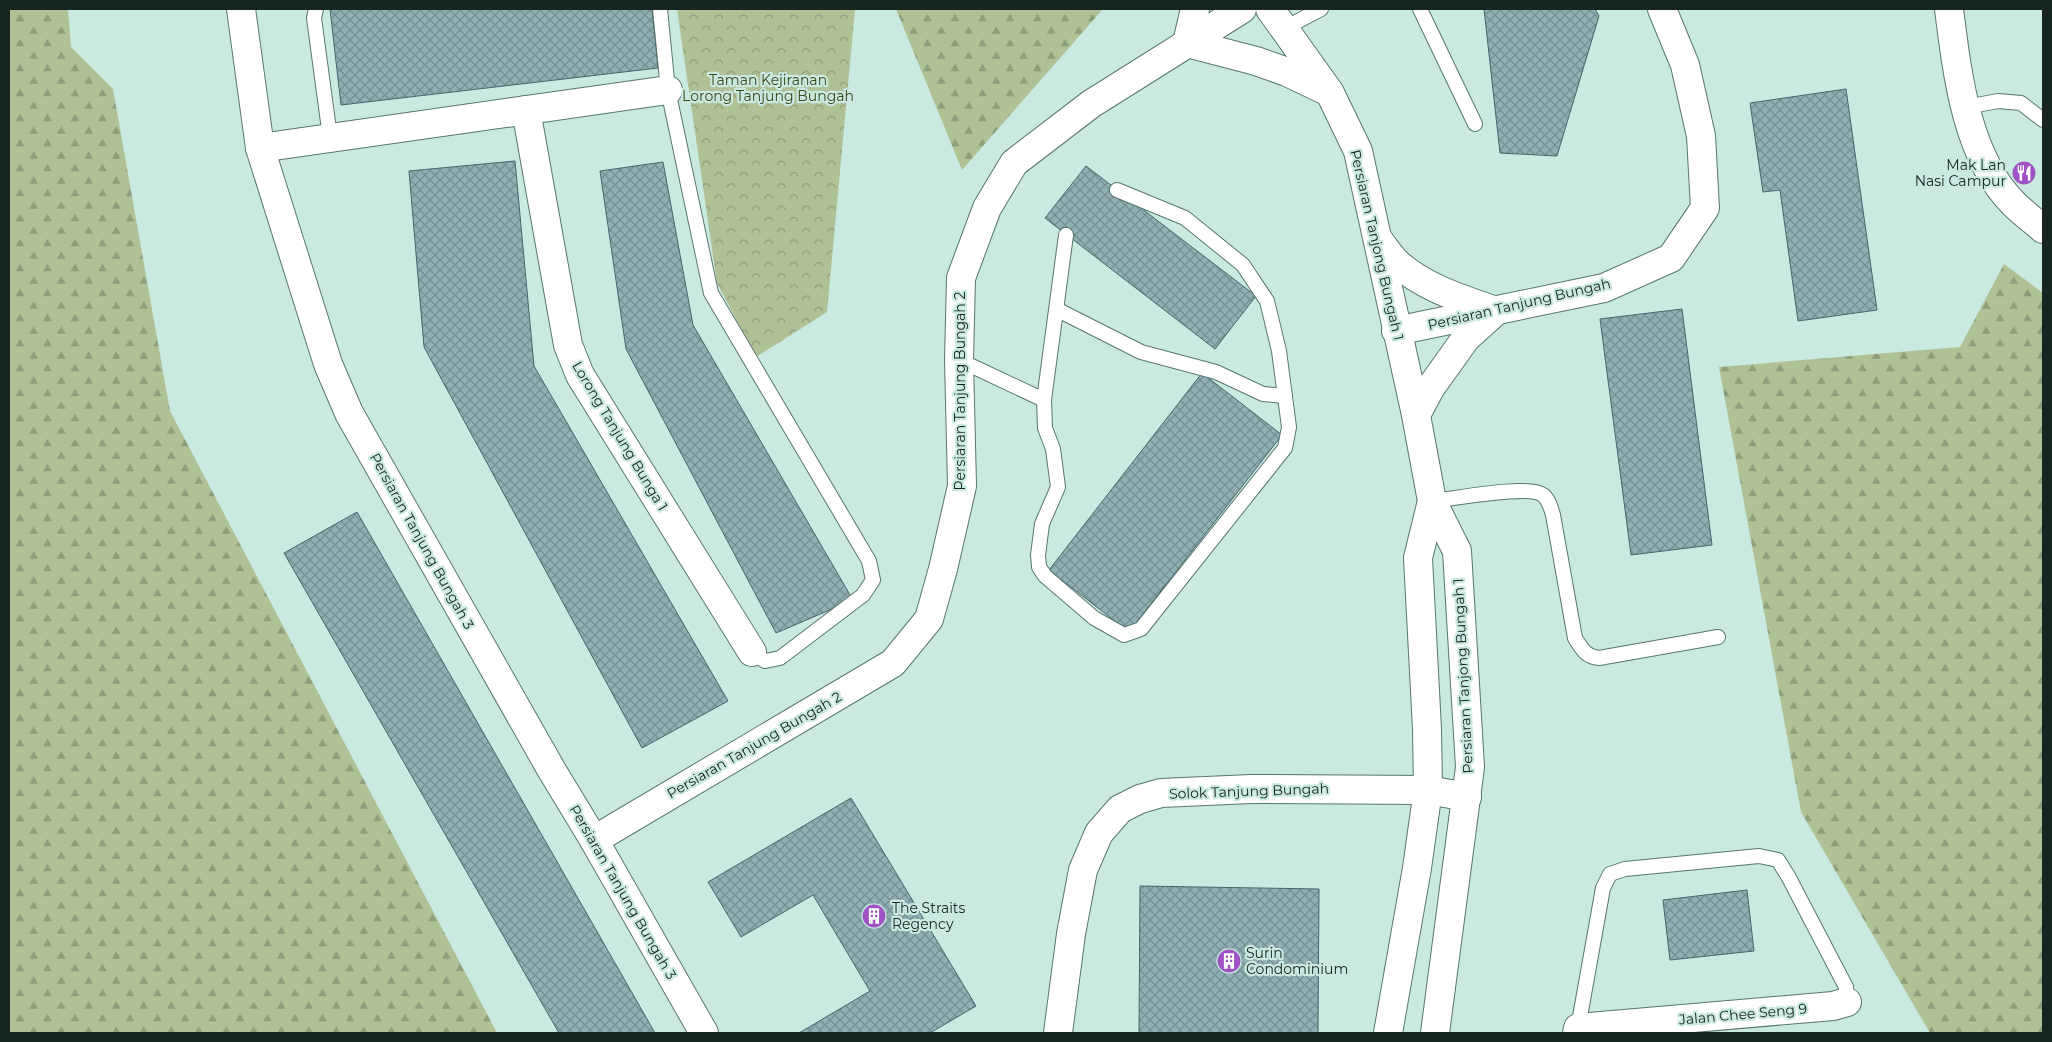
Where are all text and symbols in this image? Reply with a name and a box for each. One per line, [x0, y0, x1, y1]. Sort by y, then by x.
park label: Taman Kejiranan Lorong Tanjung Bungah [682, 71, 854, 105]
street label: Persiaran Tanjong Bungah 1 [1346, 148, 1408, 342]
place label: Mak Lan Nasi Campur [1915, 156, 2006, 190]
restaurant icon: Mak Lan Nasi Campur [2011, 160, 2037, 186]
street label: Persiaran Tanjung Bungah [1426, 274, 1612, 334]
street label: Persiaran Tanjung Bungah 2 [951, 292, 969, 490]
street label: Lorong Tanjung Bunga 1 [568, 358, 672, 514]
street label: Persiaran Tanjung Bungah 3 [366, 450, 478, 632]
street label: Persiaran Tanjong Bungah 1 [1449, 578, 1477, 774]
street label: Persiaran Tanjung Bungah 2 [663, 687, 845, 803]
street label: Solok Tanjung Bungah [1169, 779, 1329, 803]
street label: Persiaran Tanjung Bungah 3 [565, 801, 681, 983]
place label: The Straits Regency [892, 899, 966, 933]
building icon: The Straits Regency [861, 903, 887, 929]
place label: Surin Condominium [1246, 944, 1348, 978]
building icon: Surin Condominium [1216, 948, 1242, 974]
street label: Jalan Chee Seng 9 [1677, 999, 1808, 1029]

